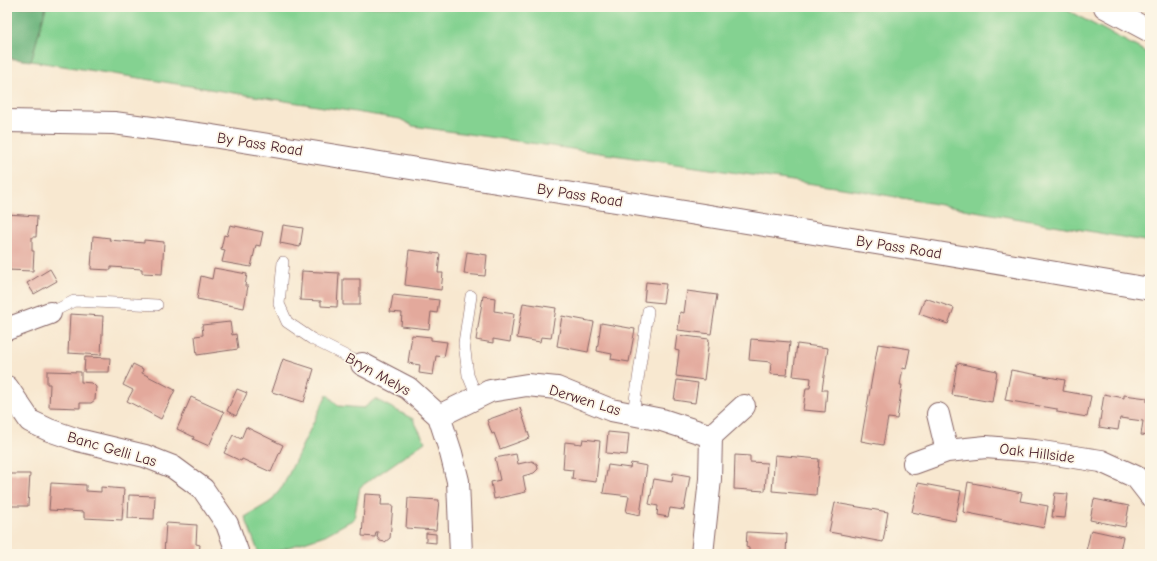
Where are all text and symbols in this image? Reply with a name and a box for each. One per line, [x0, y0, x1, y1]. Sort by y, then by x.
street label: By Pass Road [216, 128, 304, 160]
street label: By Pass Road [536, 179, 624, 211]
street label: By Pass Road [855, 231, 943, 263]
street label: Bryn Melys [342, 349, 414, 399]
street label: Derwen Las [547, 381, 623, 419]
street label: Banc Gelli Las [65, 428, 159, 470]
street label: Oak Hillside [998, 439, 1076, 467]

